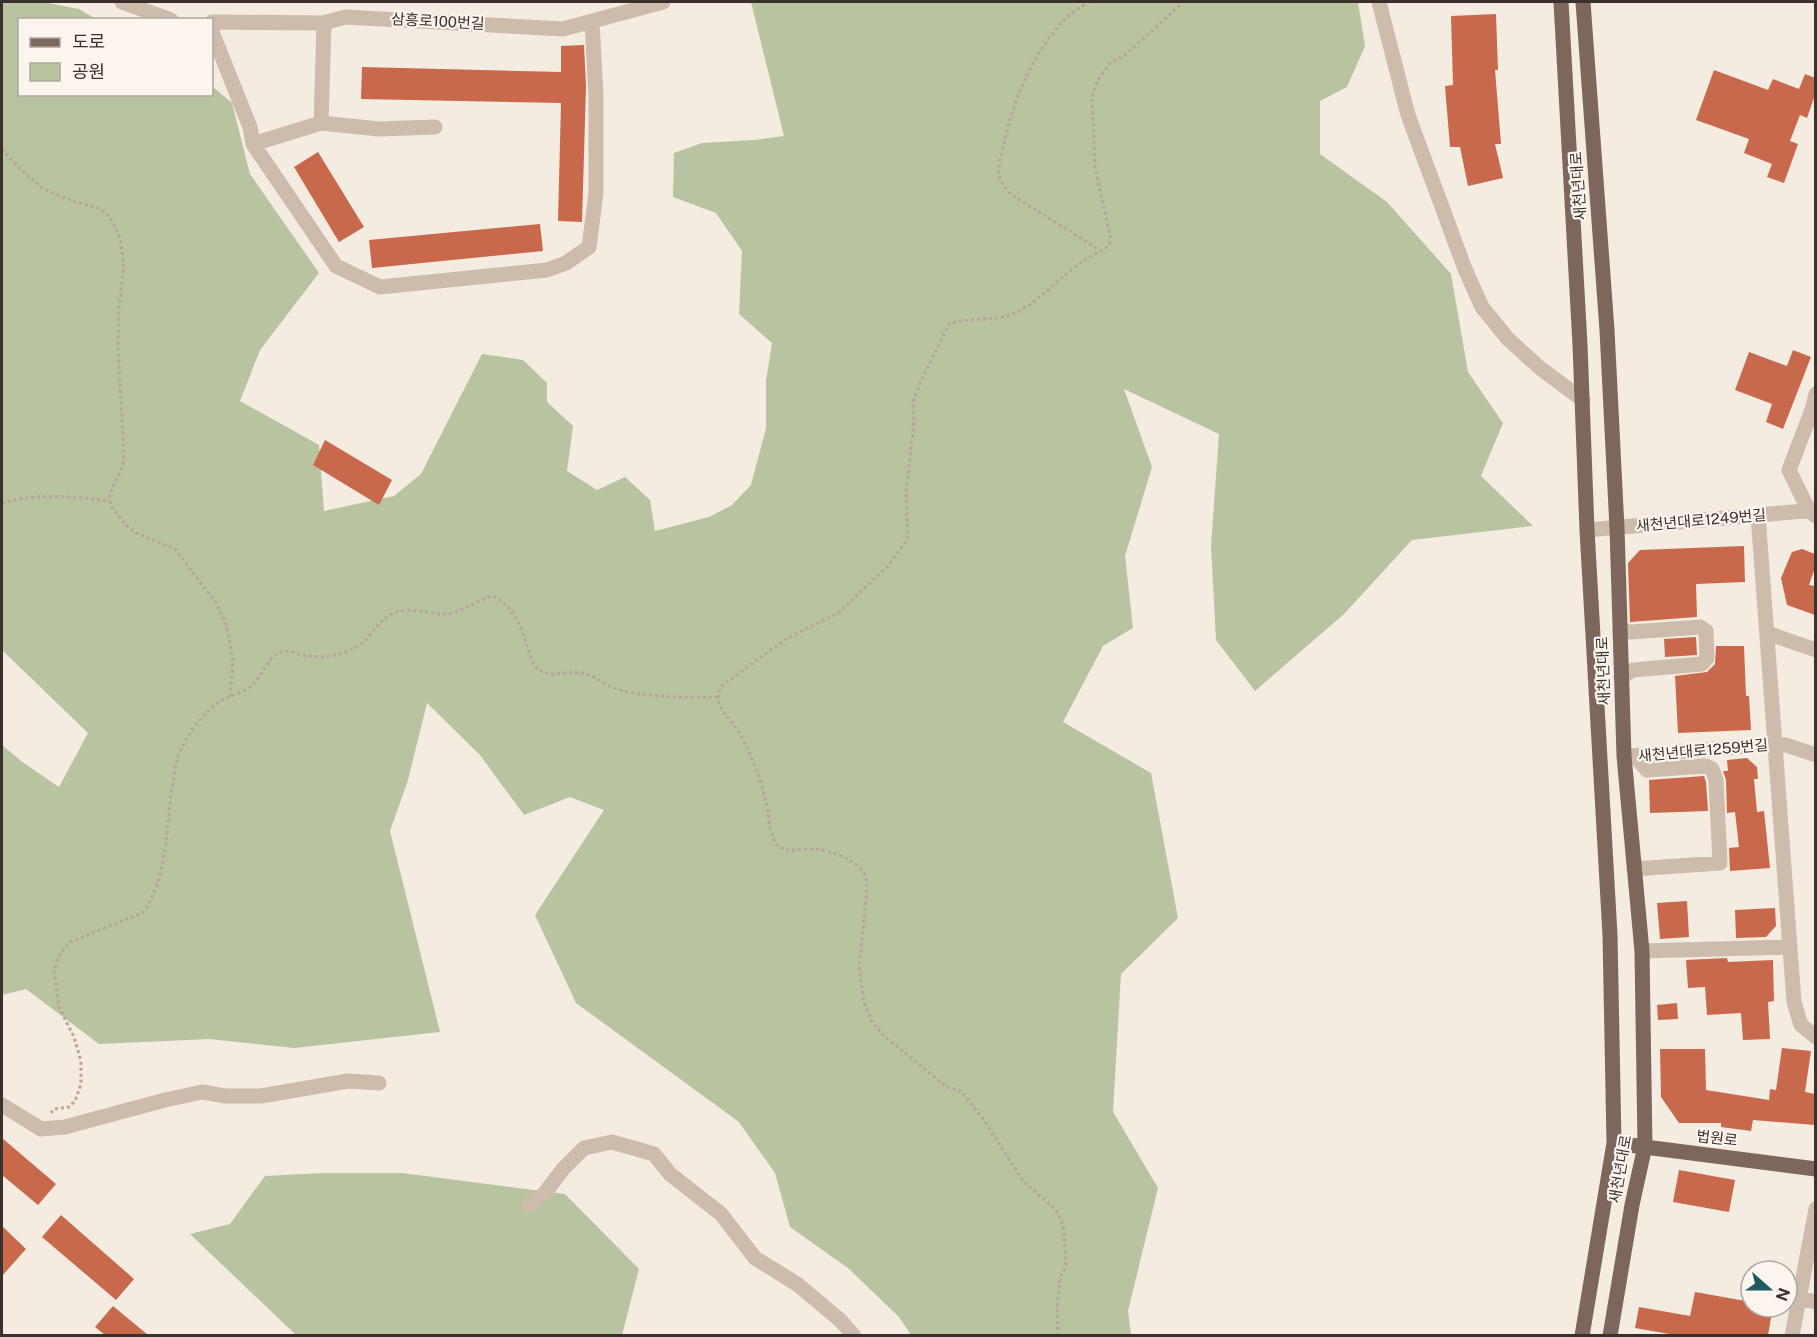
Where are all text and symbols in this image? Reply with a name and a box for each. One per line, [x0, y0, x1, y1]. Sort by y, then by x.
street label: 삼흥로100번길 [391, 10, 485, 32]
legend [18, 18, 213, 96]
text: 도로 [72, 31, 105, 52]
text: 공원 [72, 61, 105, 82]
street label: 새천년대로 [1567, 151, 1589, 221]
street label: 새천년대로1249번길 [1635, 506, 1767, 534]
street label: 새천년대로 [1593, 636, 1613, 706]
street label: 새천년대로1259번길 [1637, 736, 1769, 764]
street label: 법원로 [1695, 1127, 1739, 1149]
street label: 새천년대로 [1606, 1134, 1634, 1204]
north arrow [1739, 1259, 1799, 1319]
text: N [1771, 1285, 1794, 1303]

